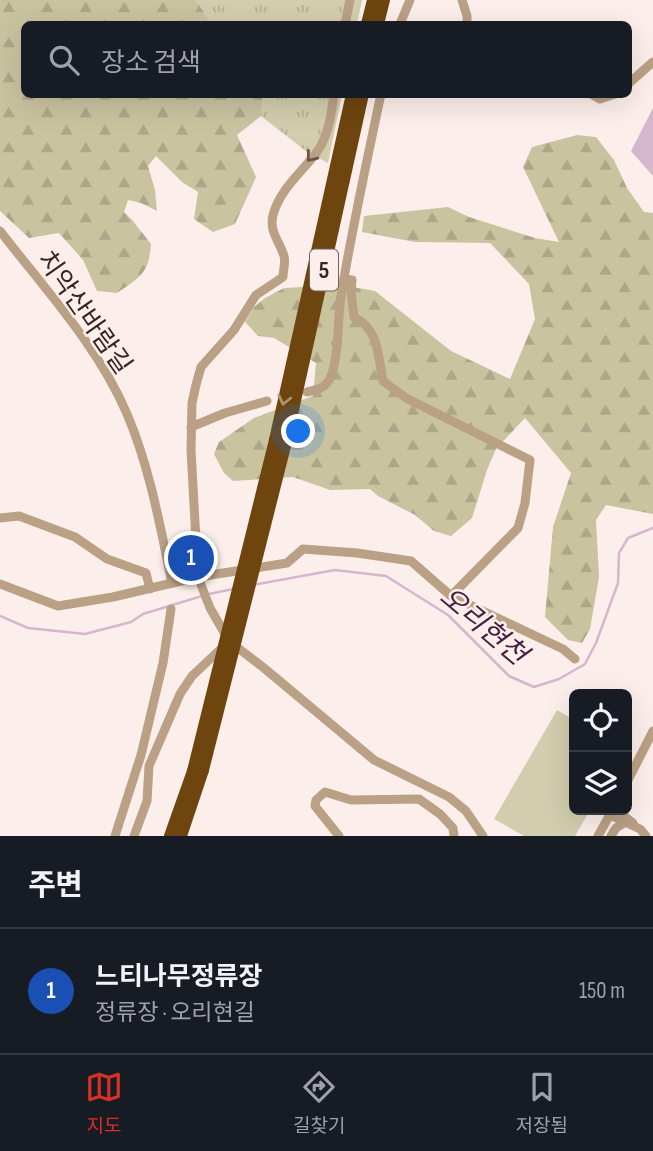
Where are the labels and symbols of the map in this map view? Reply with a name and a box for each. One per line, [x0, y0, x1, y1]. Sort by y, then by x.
one-way arrow [307, 150, 320, 162]
street label: 치악산바람길 [30, 245, 138, 381]
road number: 5 [310, 249, 338, 290]
one-way arrow [277, 394, 292, 406]
your location [281, 414, 315, 448]
pin: 1 [168, 532, 214, 584]
water label: 오리현천 [433, 580, 536, 674]

